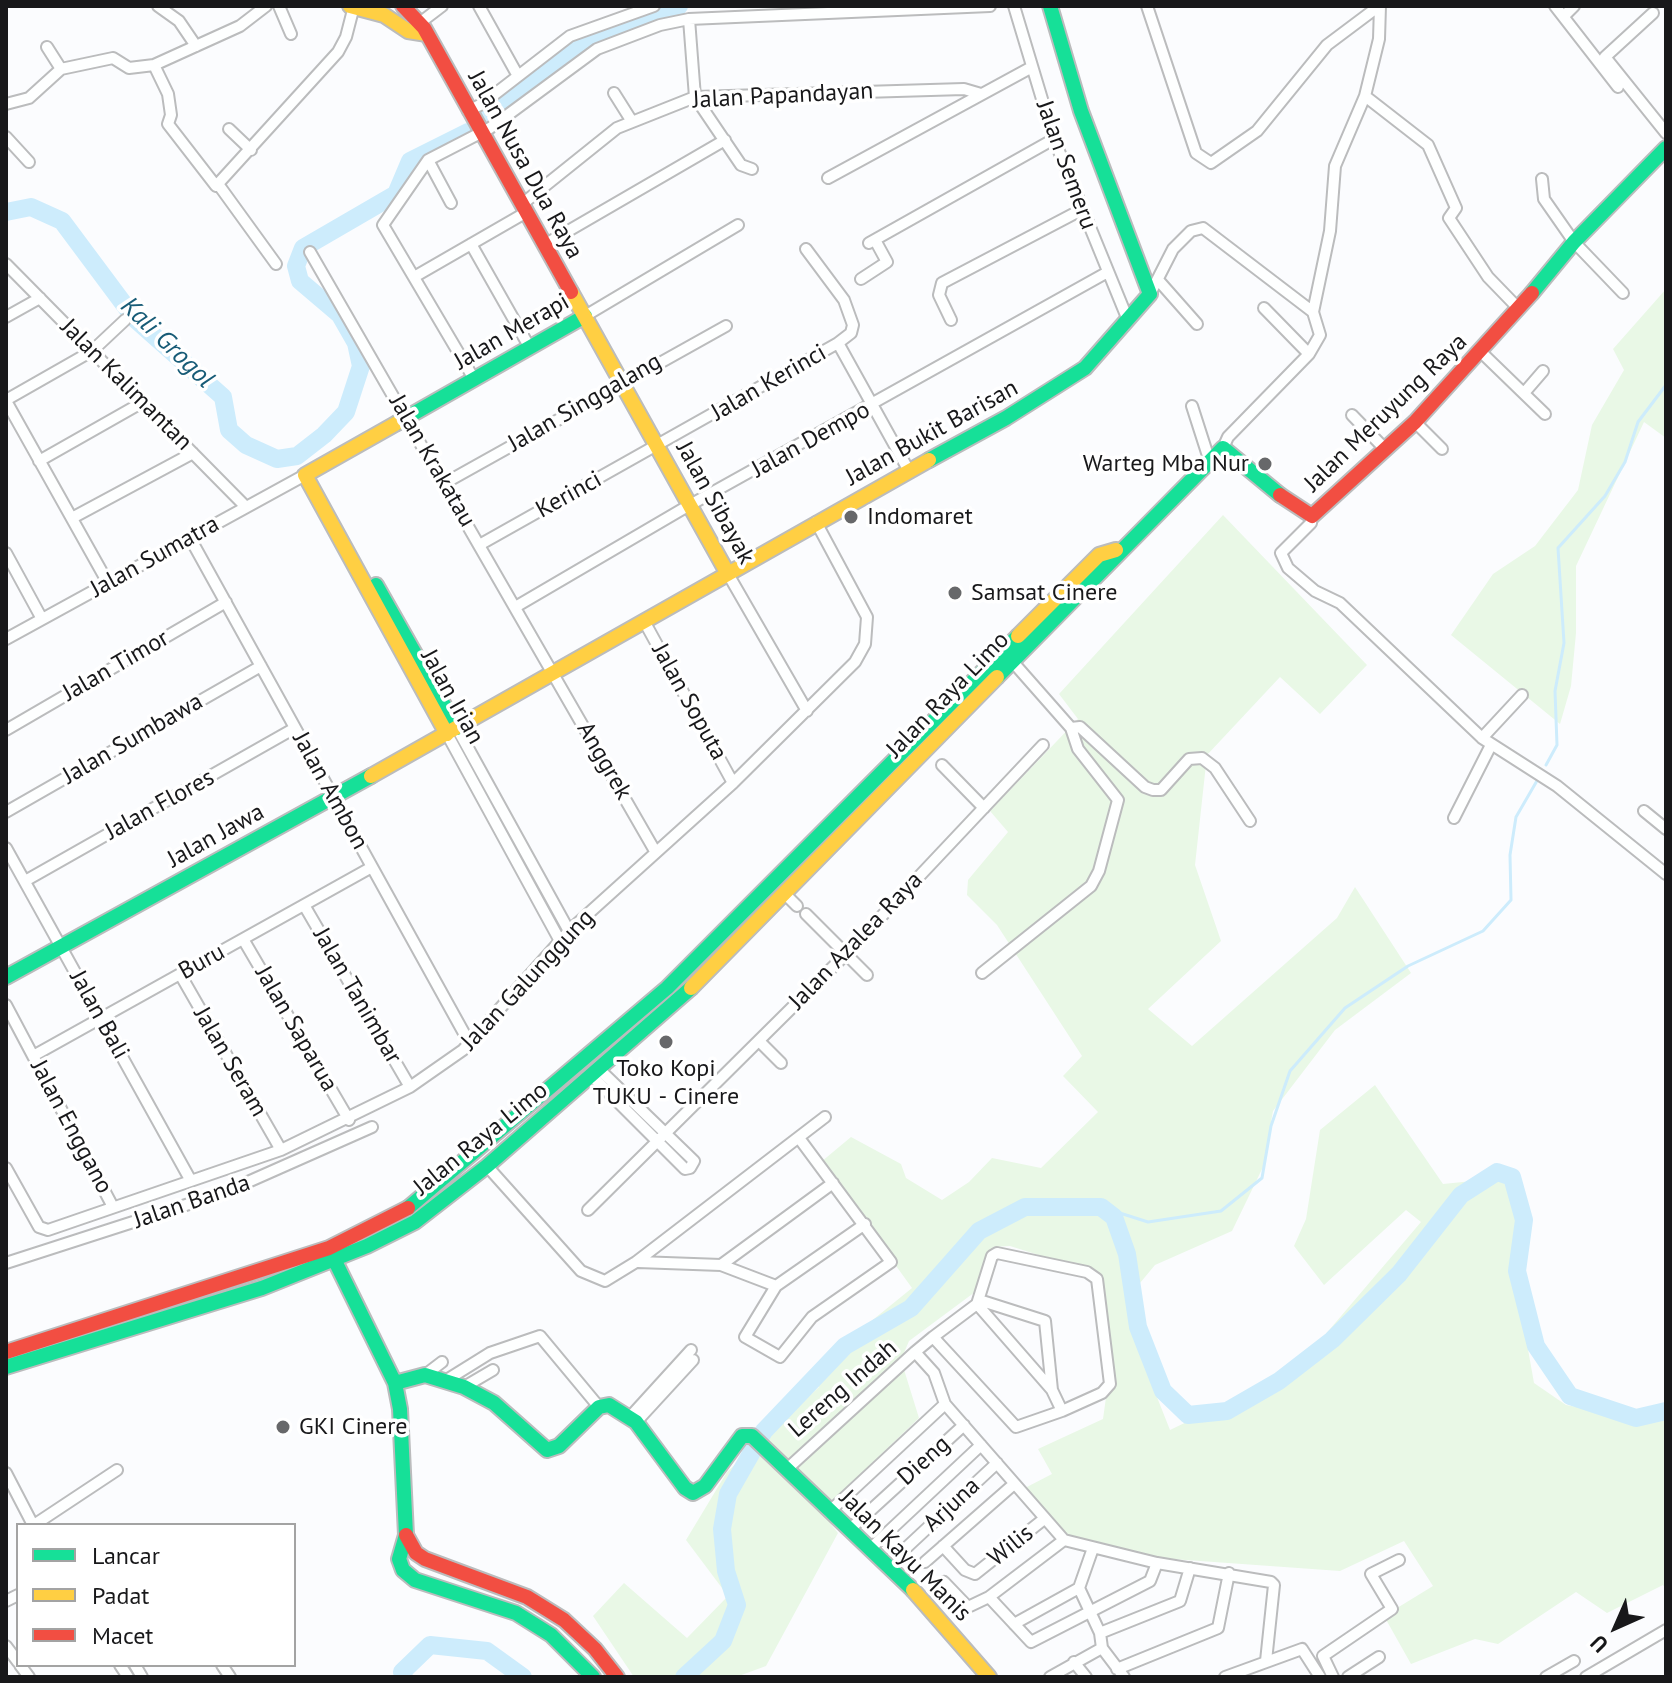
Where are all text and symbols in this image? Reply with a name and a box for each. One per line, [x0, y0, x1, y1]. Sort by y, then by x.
street label: Jalan Nusa Dua Raya [461, 66, 589, 264]
street label: Jalan Papandayan [692, 77, 874, 115]
street label: Jalan Semeru [1029, 97, 1103, 233]
street label: Jalan Merapi [449, 288, 575, 376]
water label: Kali Grogol [114, 291, 220, 395]
street label: Jalan Kalimantan [54, 313, 198, 457]
street label: Jalan Meruyung Raya [1299, 328, 1473, 498]
street label: Jalan Kerinci [706, 339, 832, 427]
street label: Jalan Singgalang [503, 347, 667, 459]
street label: Jalan Bukit Barisan [841, 374, 1023, 492]
street label: Jalan Krakatau [383, 390, 481, 532]
street label: Jalan Dempo [747, 396, 875, 484]
street label: Jalan Sibayak [669, 437, 761, 569]
place label: Warteg Mba Nur [1083, 450, 1249, 478]
marker: Warteg Mba Nur [1256, 455, 1274, 473]
street label: Kerinci [531, 465, 607, 525]
place label: Indomaret [867, 503, 973, 531]
marker: Indomaret [842, 508, 860, 526]
street label: Jalan Sumatra [86, 510, 224, 604]
place label: Samsat Cinere [971, 579, 1117, 607]
marker: Samsat Cinere [946, 584, 964, 602]
street label: Jalan Timor [58, 624, 174, 708]
street label: Jalan Raya Limo [881, 626, 1015, 764]
street label: Jalan Soputa [645, 639, 733, 765]
street label: Jalan Irian [414, 645, 490, 749]
street label: Jalan Sumbawa [58, 687, 208, 791]
street label: Anggrek [570, 717, 638, 805]
street label: Jalan Ambon [286, 727, 374, 855]
street label: Jalan Flores [101, 763, 219, 847]
street label: Jalan Jawa [163, 798, 269, 874]
street label: Jalan Azalea Raya [783, 866, 929, 1016]
street label: Jalan Galunggung [455, 904, 601, 1056]
street label: Jalan Tanimbar [307, 923, 407, 1069]
street label: Buru [174, 938, 230, 986]
street label: Jalan Saparua [249, 961, 343, 1097]
street label: Jalan Bali [63, 966, 135, 1064]
street label: Jalan Seram [187, 1002, 273, 1122]
marker: Toko Kopi TUKU - Cinere [657, 1033, 675, 1051]
street label: Jalan Enggano [24, 1055, 118, 1199]
place label: Toko Kopi TUKU - Cinere [593, 1055, 739, 1111]
street label: Jalan Raya Limo [408, 1076, 554, 1202]
street label: Jalan Banda [130, 1169, 254, 1235]
street label: Lereng Indah [783, 1334, 903, 1444]
place label: GKI Cinere [299, 1413, 408, 1441]
marker: GKI Cinere [274, 1418, 292, 1436]
street label: Dieng [892, 1430, 956, 1492]
street label: Arjuna [918, 1472, 986, 1538]
street label: Jalan Kayu Manis [833, 1484, 977, 1628]
street label: Wilis [983, 1519, 1039, 1573]
legend [16, 1523, 296, 1667]
text: Lancar [92, 1540, 160, 1571]
text: Padat [92, 1580, 149, 1611]
north arrow [1576, 1587, 1656, 1667]
text: Macet [92, 1620, 154, 1651]
text: U [1584, 1629, 1614, 1659]

